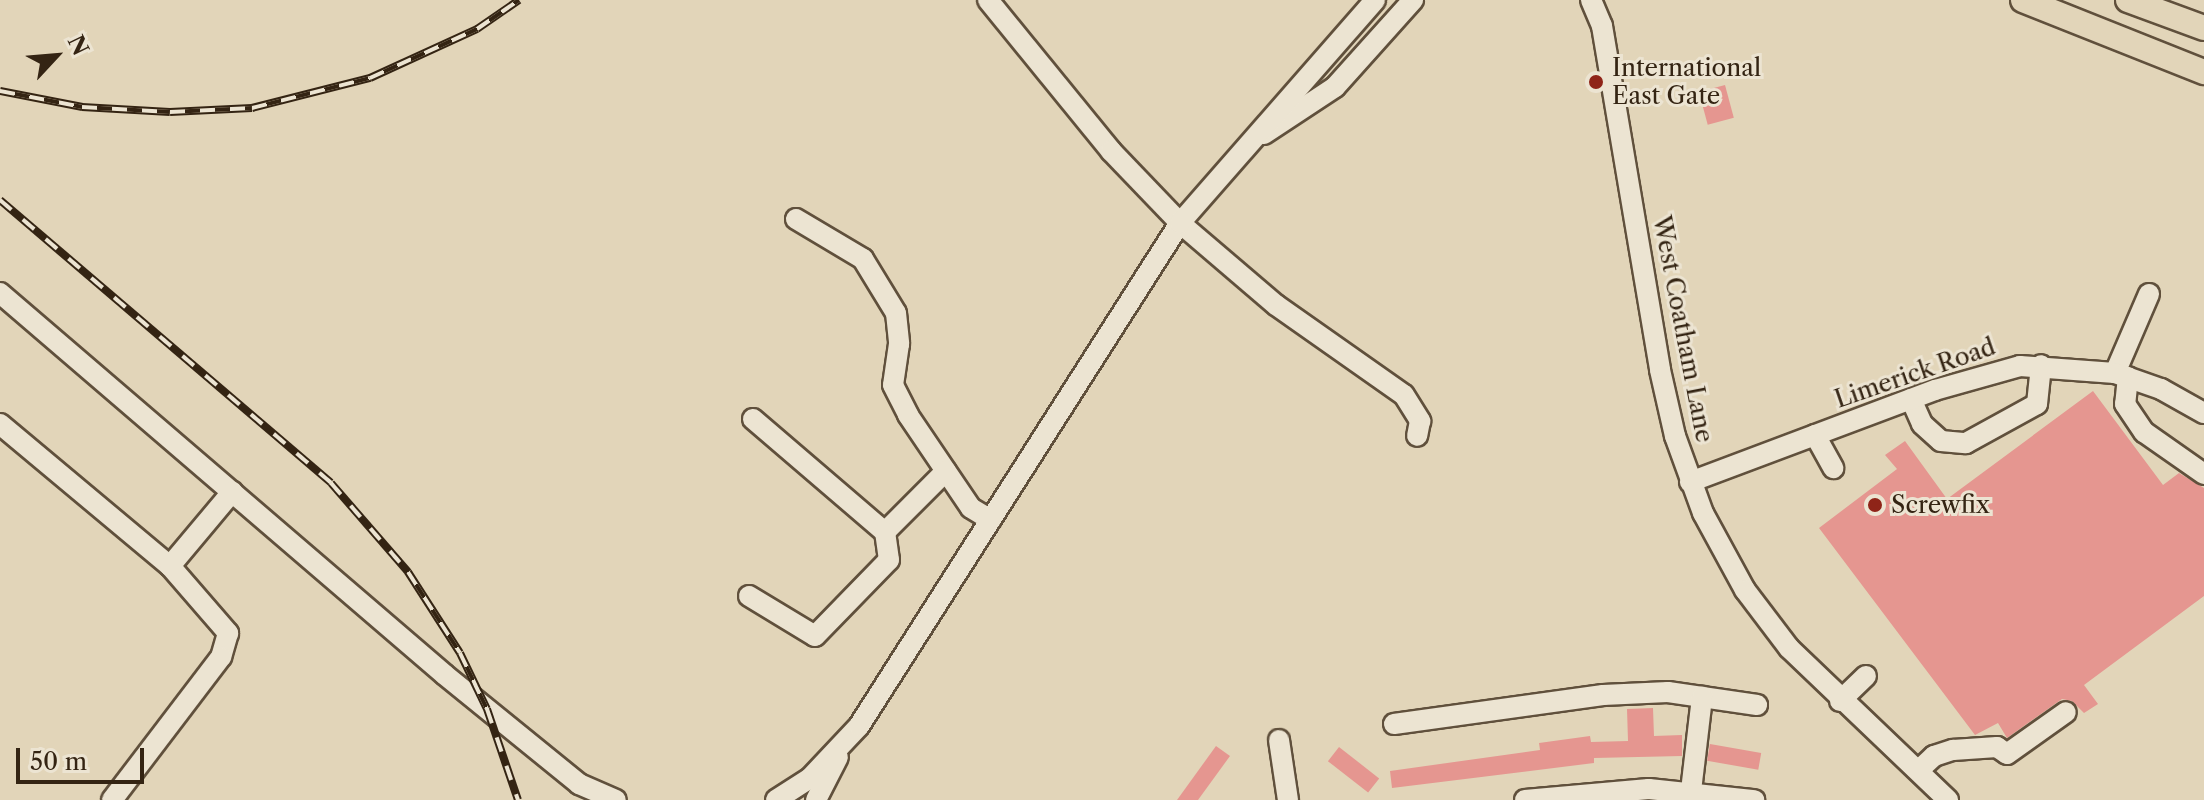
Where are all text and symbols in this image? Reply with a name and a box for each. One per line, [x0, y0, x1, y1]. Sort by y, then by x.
north arrow [16, 16, 96, 96]
text: N [62, 31, 94, 60]
place label: International East Gate [1612, 54, 1761, 110]
marker: International East Gate [1587, 73, 1605, 91]
street label: West Coatham Lane [1647, 213, 1719, 445]
street label: Limerick Road [1831, 332, 1999, 414]
place label: Screwfix [1891, 491, 1990, 519]
marker: Screwfix [1866, 496, 1884, 514]
scale bar [20, 732, 148, 782]
text: 50 m [30, 747, 87, 776]

